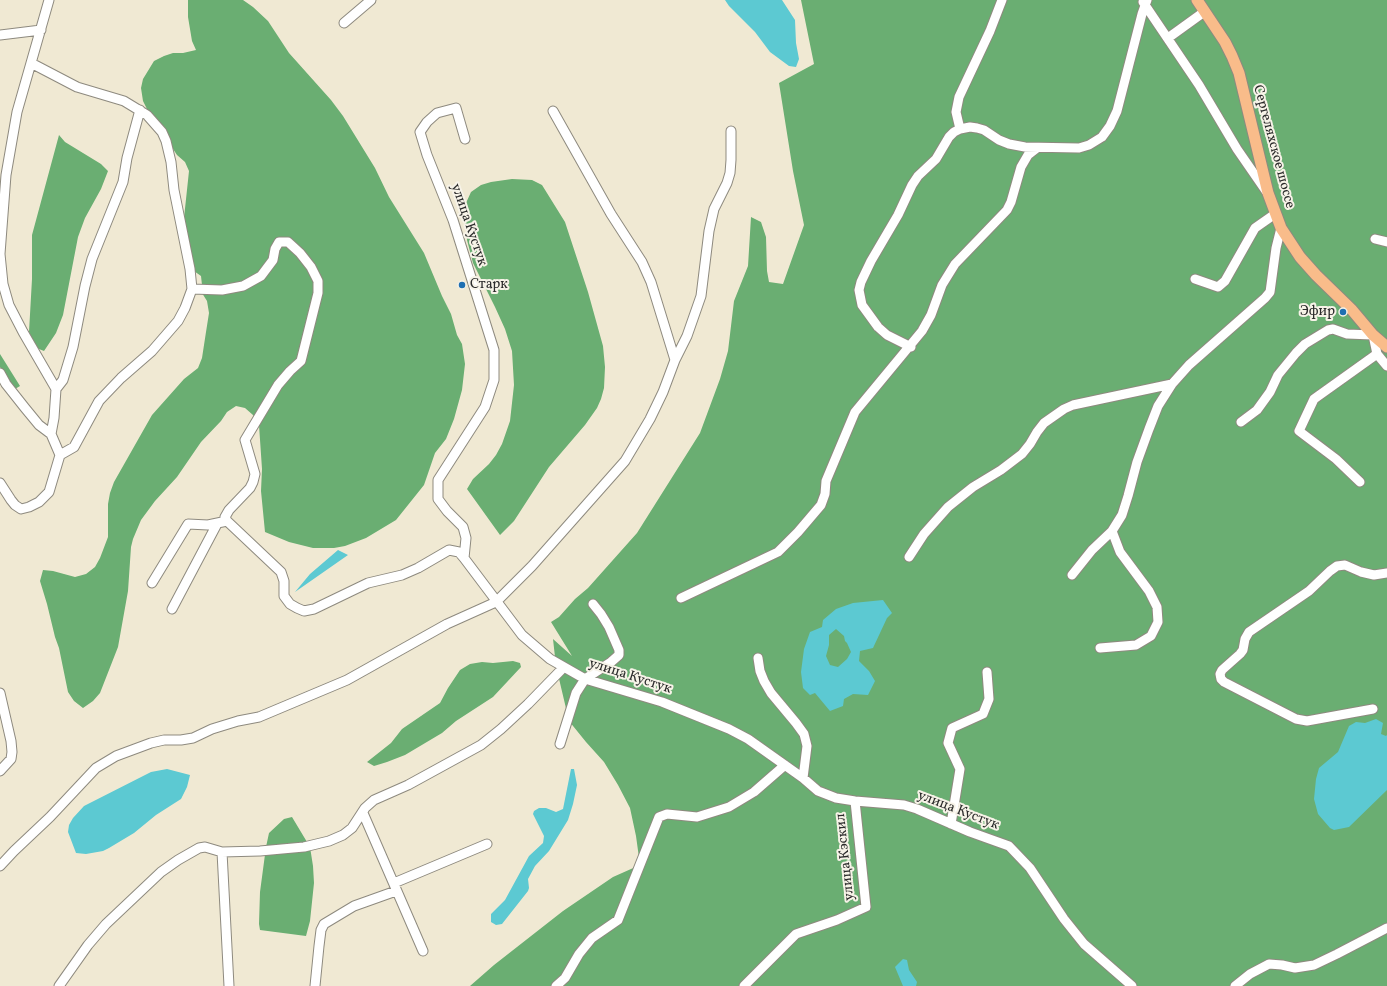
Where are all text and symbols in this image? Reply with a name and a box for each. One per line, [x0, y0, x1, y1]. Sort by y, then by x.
street label: Сергеляхское шоссе [1248, 83, 1298, 211]
street label: улица Кустук [446, 182, 490, 268]
place label: Старк [470, 277, 508, 293]
marker: Старк [457, 280, 467, 290]
place label: Эфир [1300, 304, 1335, 320]
marker: Эфир [1338, 307, 1348, 317]
street label: улица Кустук [586, 656, 674, 698]
street label: улица Кустук [915, 788, 1001, 834]
street label: улица Кэскил [833, 813, 859, 901]

